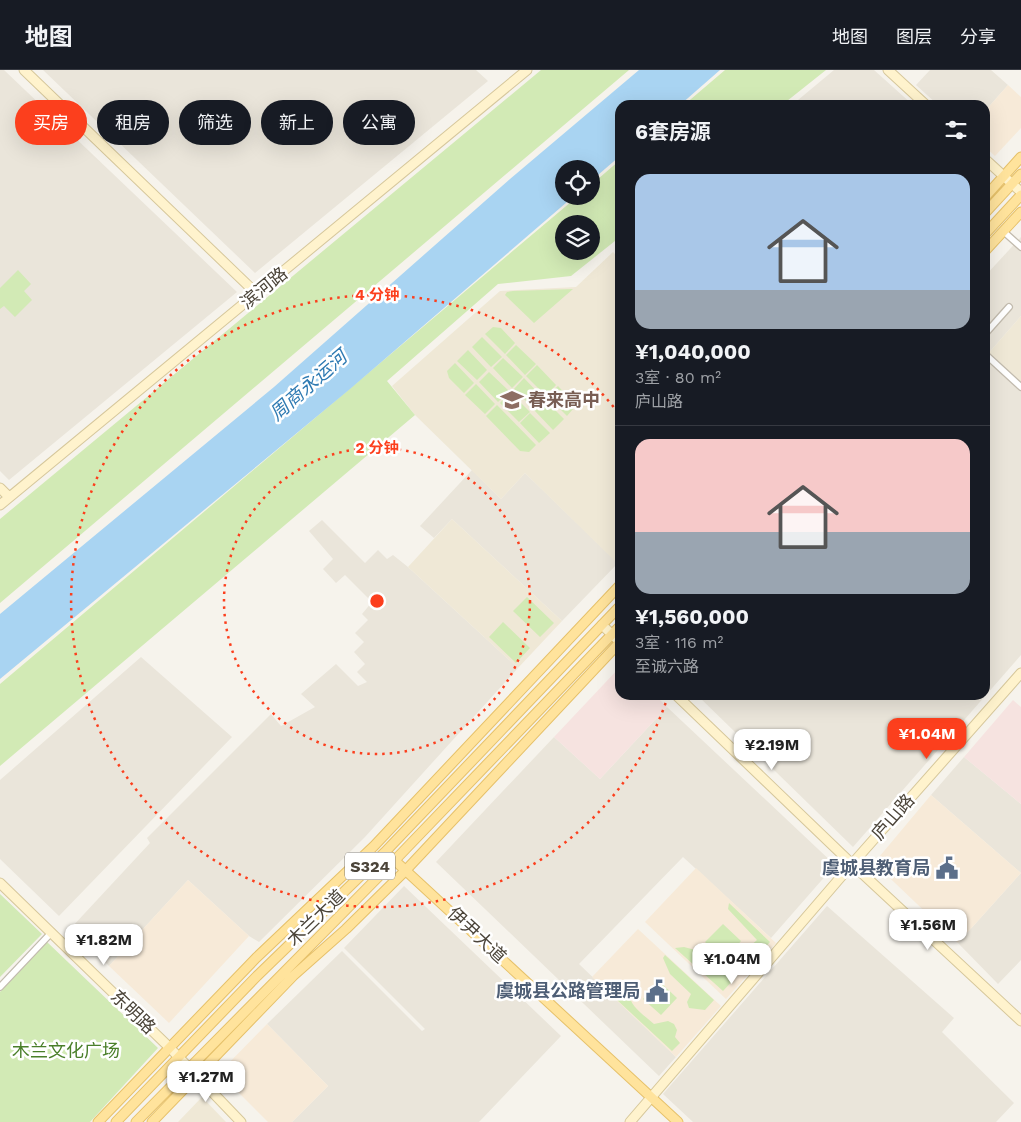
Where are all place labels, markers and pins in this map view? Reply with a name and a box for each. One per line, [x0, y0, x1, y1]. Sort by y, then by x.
school or university icon: 春来高中 [499, 387, 525, 413]
place label: 春来高中 [528, 389, 600, 410]
centre of rings [368, 592, 386, 610]
pin: ¥1.04M [886, 718, 968, 760]
pin: ¥2.19M [731, 728, 813, 771]
public building icon: 虞城县教育局 [934, 855, 960, 881]
place label: 虞城县教育局 [822, 857, 930, 878]
pin: ¥1.56M [887, 908, 969, 951]
pin: ¥1.82M [63, 924, 145, 966]
pin: ¥1.04M [691, 942, 773, 985]
public building icon: 虞城县公路管理局 [644, 978, 670, 1004]
place label: 虞城县公路管理局 [496, 980, 640, 1001]
pin: ¥1.27M [165, 1060, 247, 1103]

